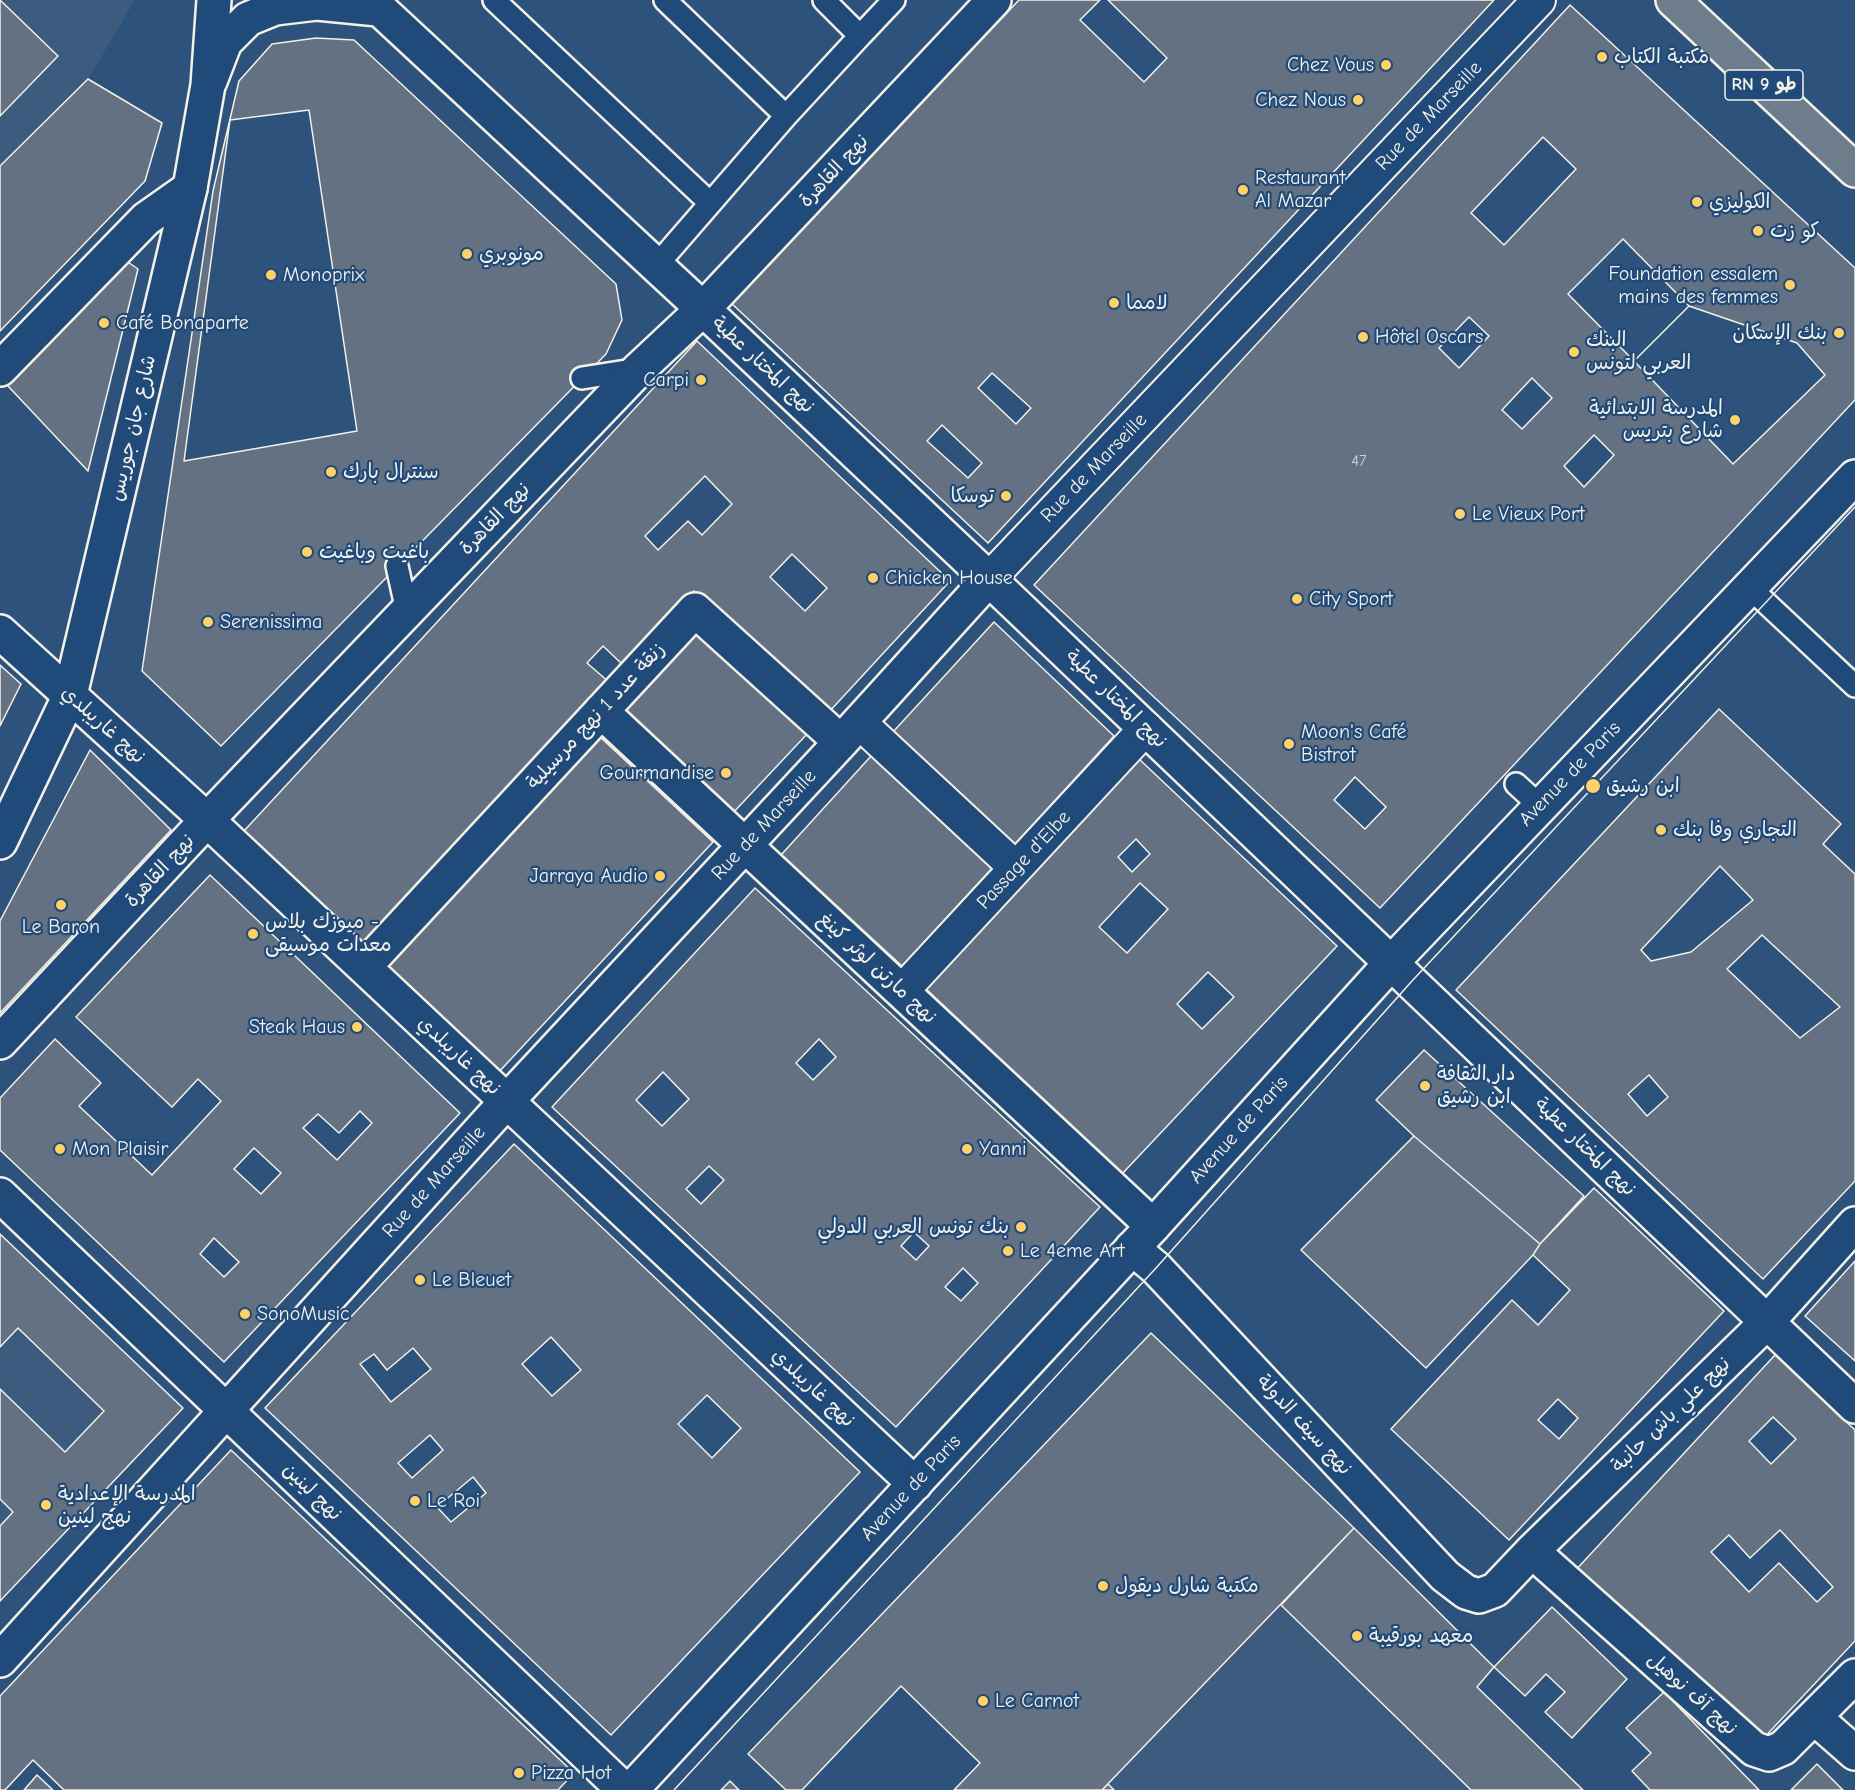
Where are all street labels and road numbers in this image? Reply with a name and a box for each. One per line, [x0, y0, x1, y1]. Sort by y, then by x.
street label: Rue de Marseille [1371, 56, 1487, 176]
road number: RN 9 طو [1725, 70, 1803, 100]
street label: نهج القاهرة [794, 129, 874, 213]
street label: نهج المختار عطية [707, 311, 819, 419]
street label: شارع جان جوريس [105, 353, 161, 503]
street label: Rue de Marseille [1036, 408, 1152, 528]
street label: نهج القاهرة [455, 478, 535, 560]
street label: زنقة عدد 1 نهج مرسيلية [522, 638, 670, 794]
street label: نهج المختار عطية [1060, 645, 1172, 753]
street label: نهج غاريبلدي [56, 681, 150, 769]
street label: Avenue de Paris [1514, 717, 1626, 831]
street label: Rue de Marseille [707, 765, 821, 885]
street label: Passage d'Elbe [972, 806, 1076, 914]
street label: نهج القاهرة [120, 829, 200, 913]
street label: نهج مارتن لوثر كينغ [813, 907, 941, 1029]
street label: نهج غاريبلدي [412, 1011, 506, 1101]
street label: Avenue de Paris [1184, 1071, 1294, 1189]
street label: نهج المختار عطية [1529, 1093, 1641, 1201]
street label: Rue de Marseille [377, 1121, 491, 1243]
street label: نهج غاريبلدي [766, 1343, 860, 1433]
street label: نهج علي باش حانبة [1607, 1352, 1735, 1478]
street label: نهج سيف الدولة [1251, 1370, 1357, 1480]
street label: Avenue de Paris [856, 1430, 966, 1546]
street label: نهج لينين [277, 1458, 347, 1526]
street label: نهج آف نوهيل [1642, 1647, 1742, 1741]

